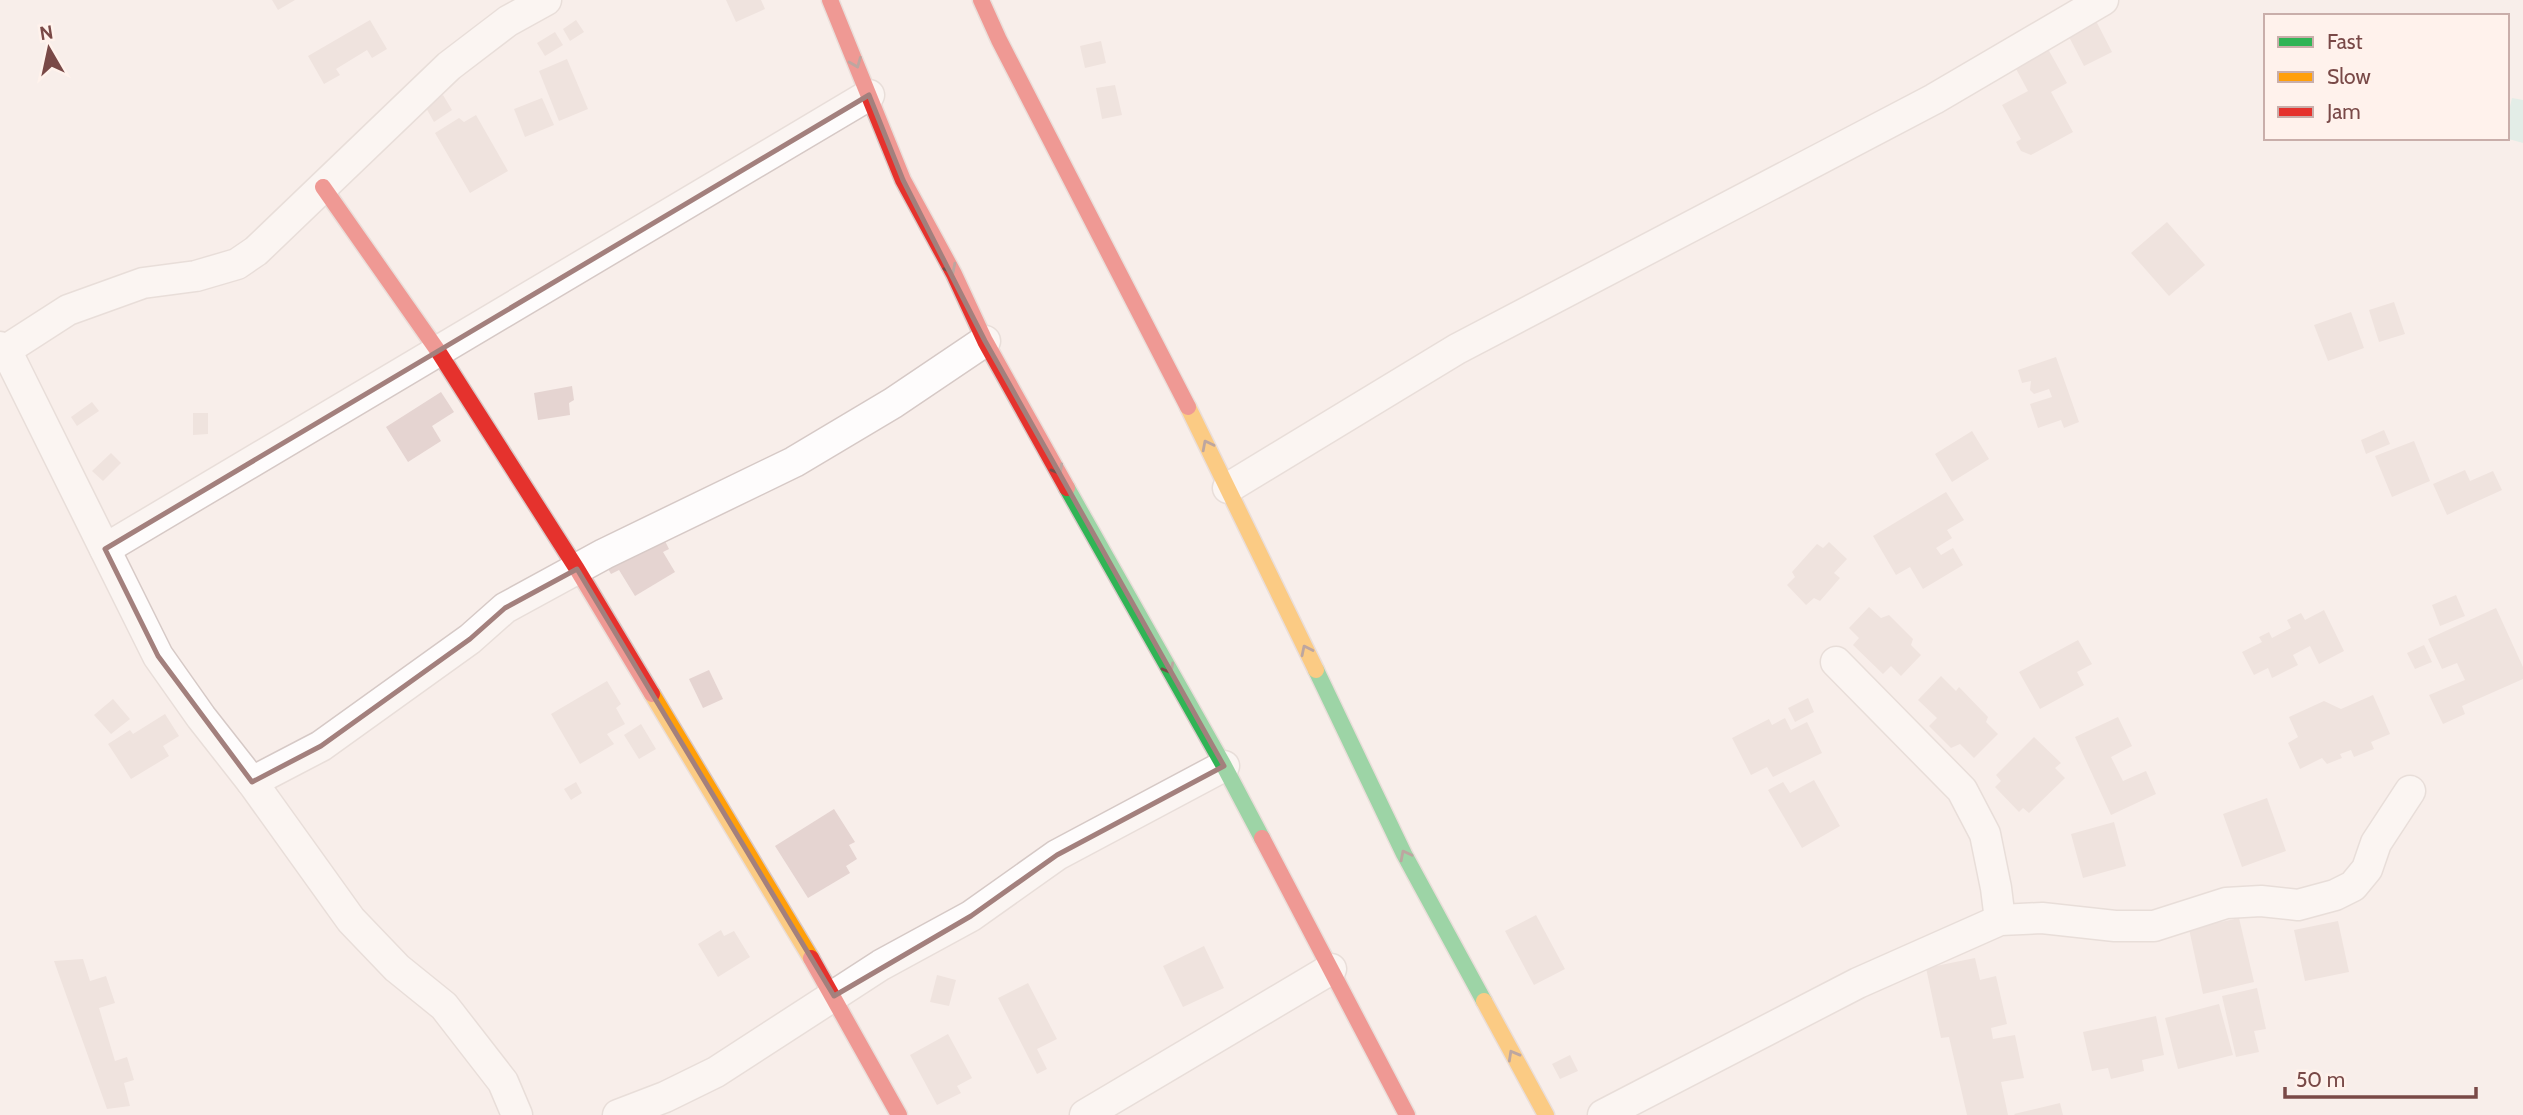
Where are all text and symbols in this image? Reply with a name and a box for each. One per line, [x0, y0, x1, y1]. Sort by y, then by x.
north arrow [14, 14, 84, 84]
legend [2264, 14, 2509, 140]
text: N [38, 20, 55, 45]
text: Fast [2327, 29, 2363, 54]
one-way arrow [848, 56, 862, 69]
text: Slow [2327, 64, 2371, 89]
text: Jam [2326, 99, 2361, 124]
one-way arrow [943, 262, 957, 275]
one-way arrow [1202, 440, 1216, 452]
one-way arrow [1050, 463, 1063, 476]
one-way arrow [1300, 645, 1314, 657]
one-way arrow [1161, 661, 1174, 674]
one-way arrow [1399, 850, 1413, 862]
one-way arrow [1508, 1050, 1521, 1062]
scale bar [2285, 1056, 2476, 1100]
text: 50 m [2296, 1067, 2345, 1092]

